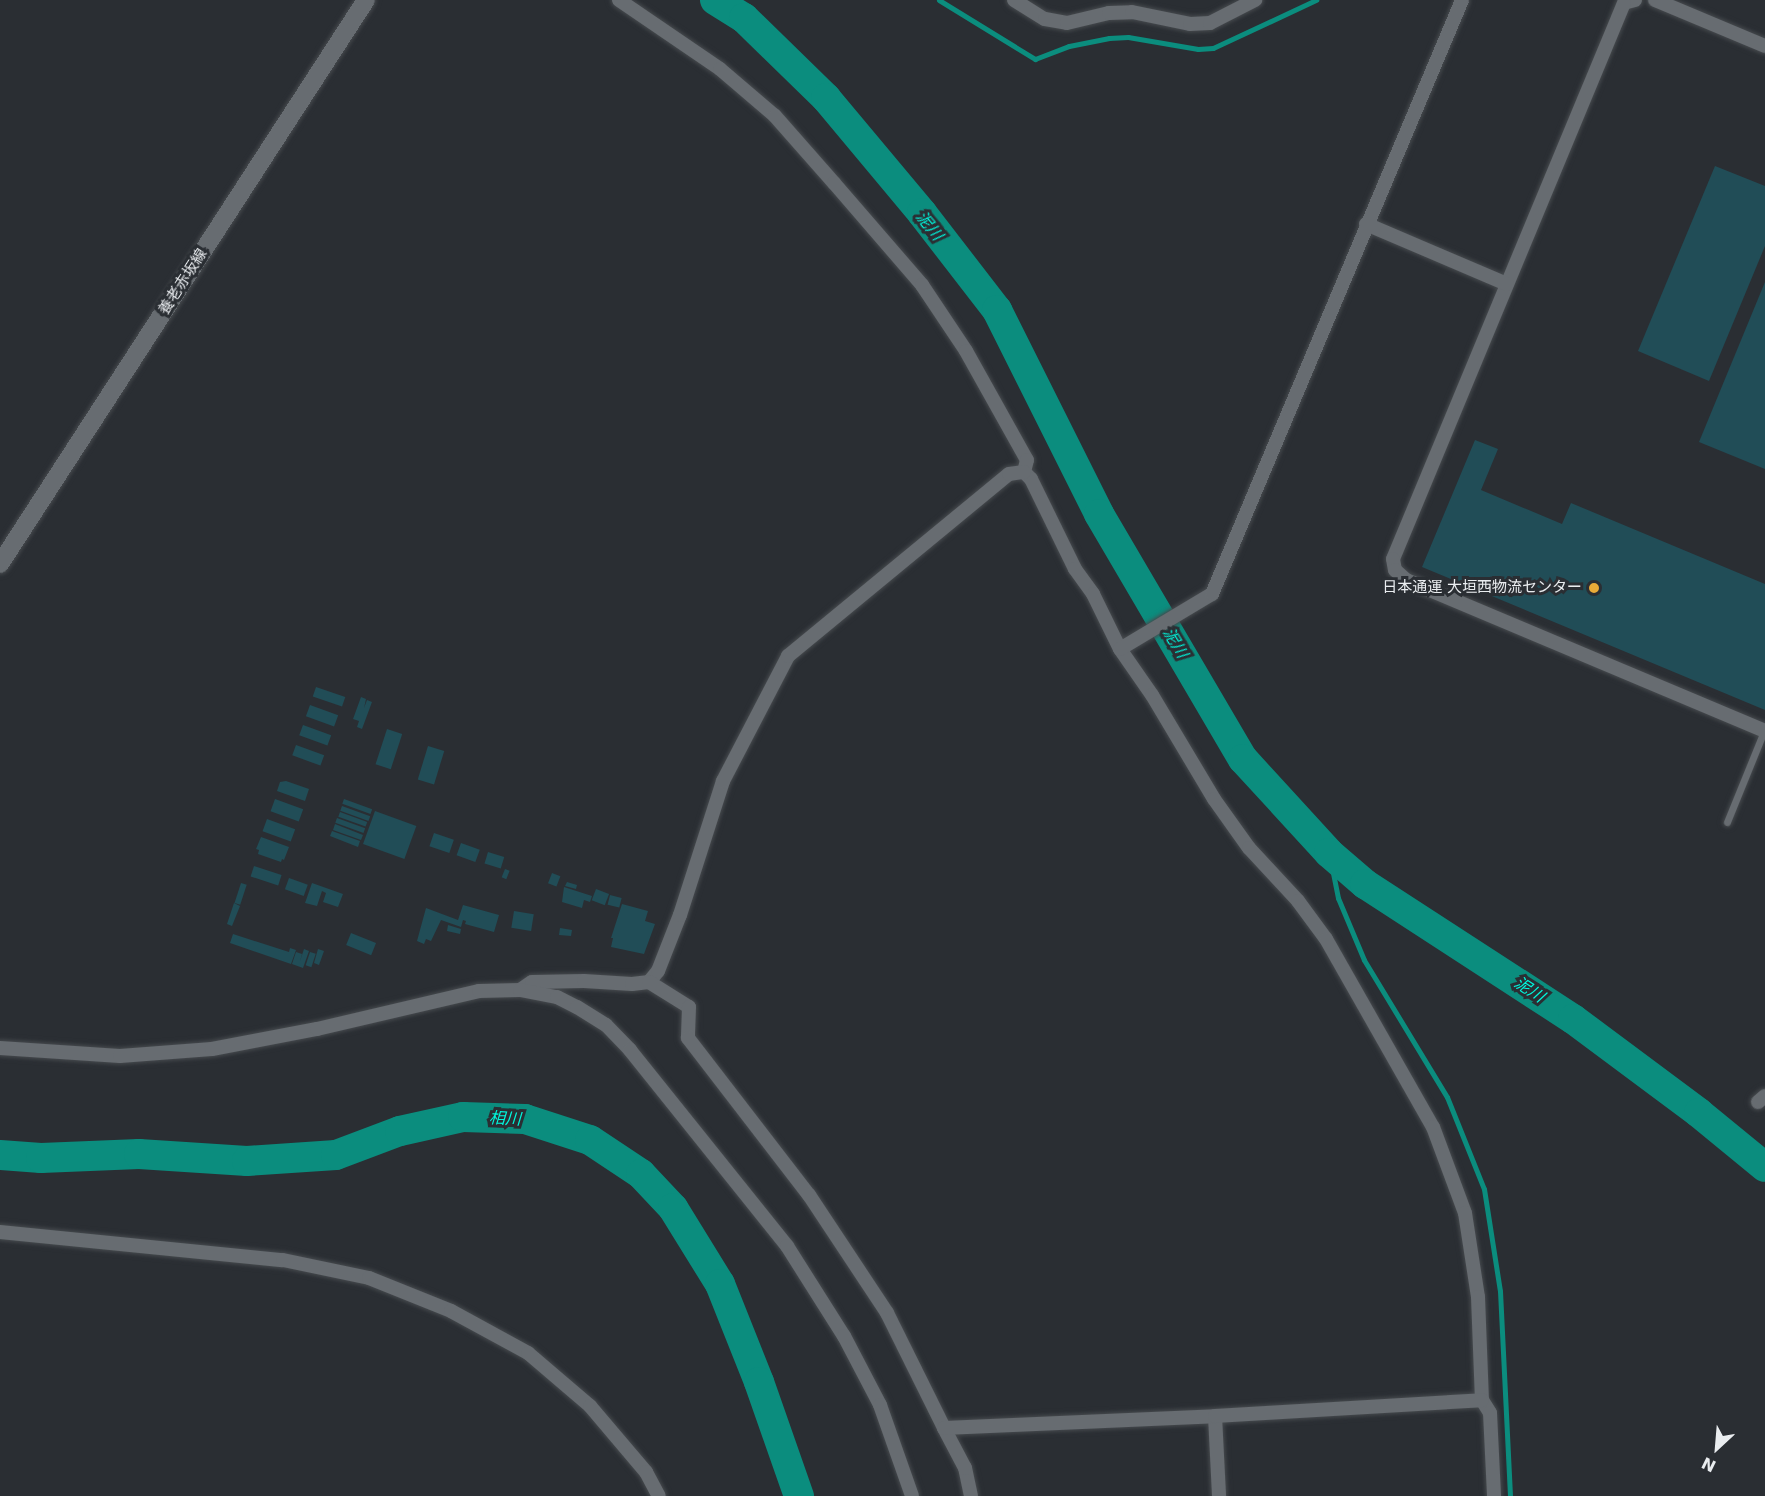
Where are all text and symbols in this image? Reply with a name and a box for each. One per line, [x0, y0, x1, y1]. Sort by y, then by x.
water label: 泥川 [911, 208, 947, 244]
street label: 養老赤坂線 [155, 246, 211, 318]
place label: 日本通運 大垣西物流センター [1382, 579, 1582, 597]
marker: 日本通運 大垣西物流センター [1587, 581, 1601, 595]
water label: 泥川 [1159, 624, 1191, 662]
water label: 泥川 [1510, 973, 1548, 1007]
water label: 相川 [489, 1109, 521, 1129]
north arrow [1687, 1418, 1747, 1478]
text: N [1699, 1453, 1719, 1476]

